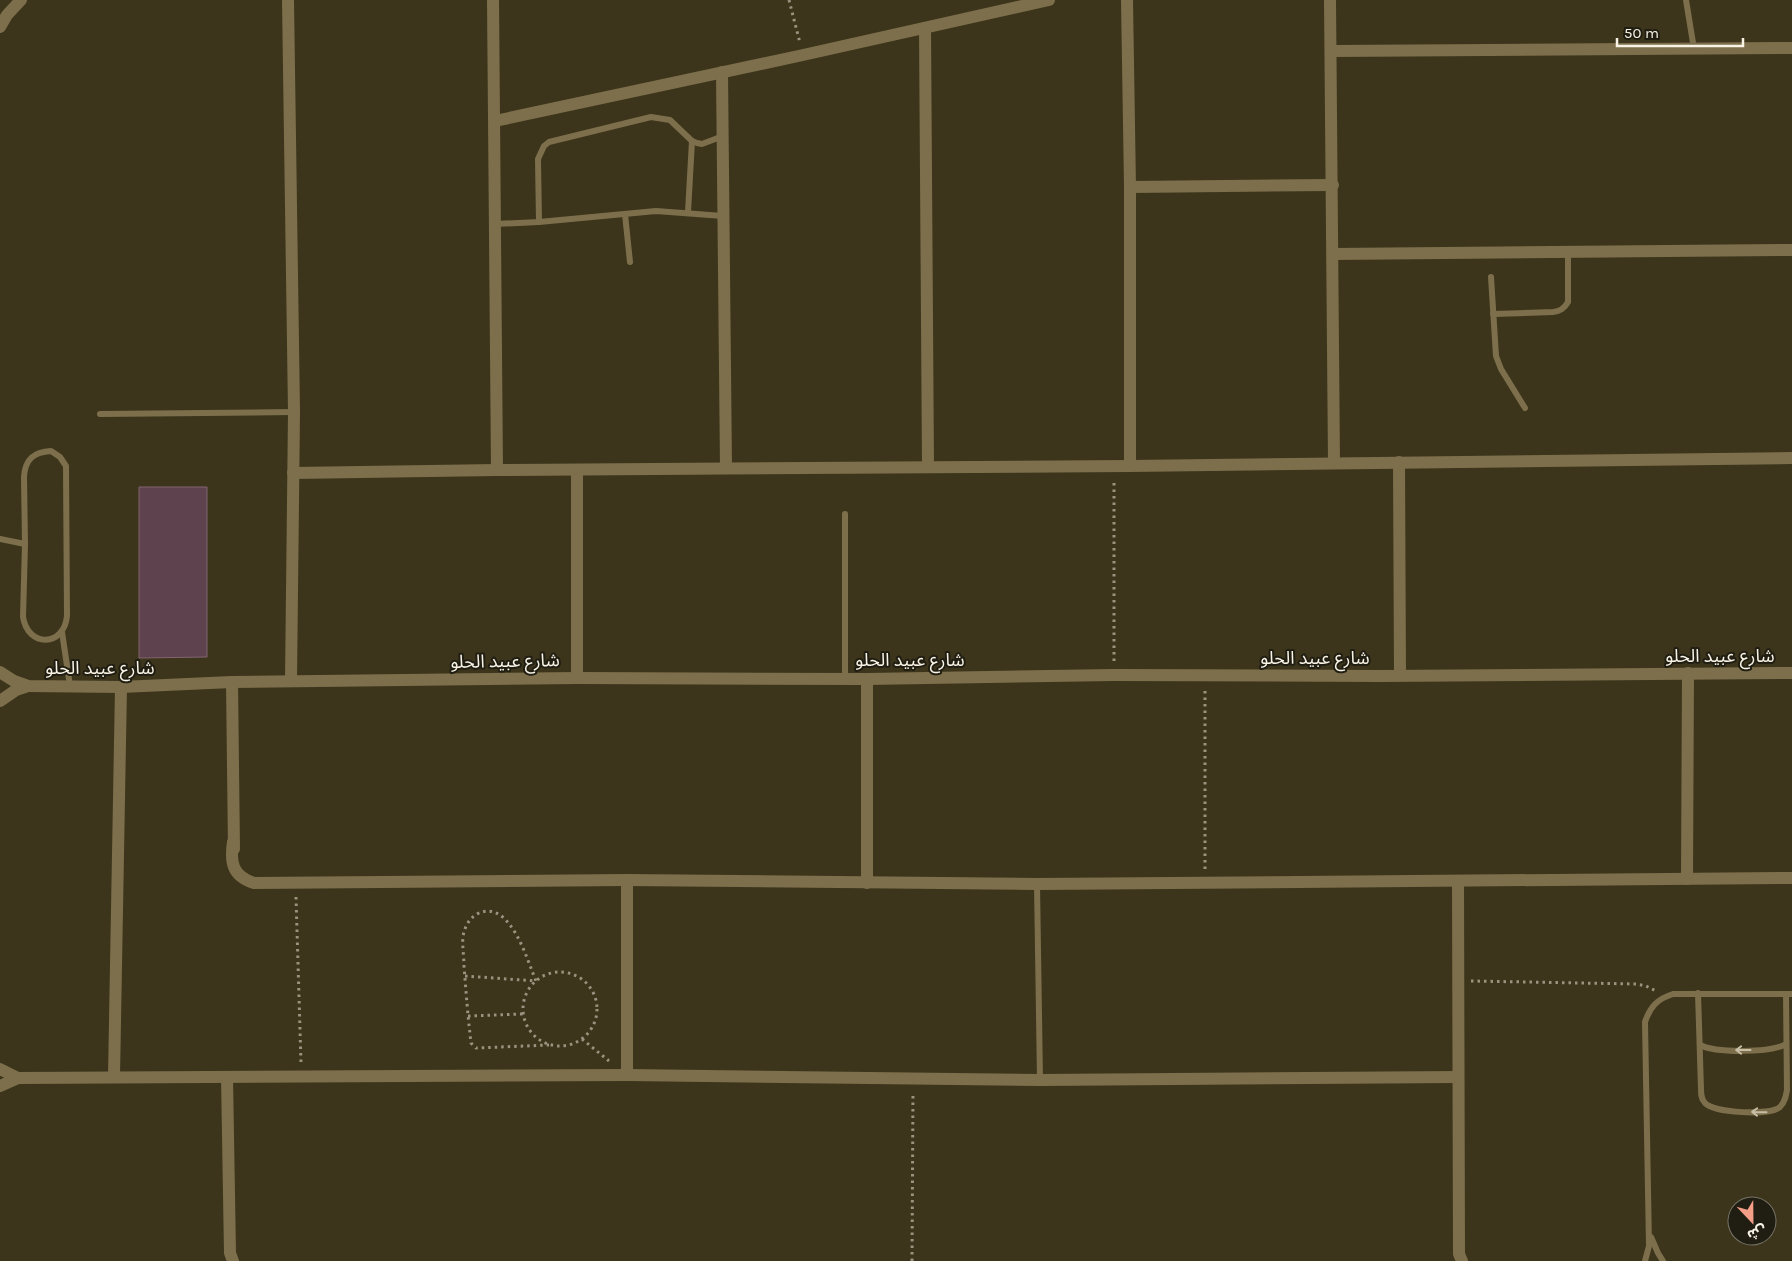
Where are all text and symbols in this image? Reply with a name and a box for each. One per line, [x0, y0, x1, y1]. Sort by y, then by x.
scale bar [1617, 15, 1743, 47]
text: 50 m [1624, 24, 1659, 42]
street label: شارع عبيد الحلو [1665, 645, 1775, 670]
street label: شارع عبيد الحلو [1260, 647, 1370, 672]
street label: شارع عبيد الحلو [450, 649, 560, 676]
street label: شارع عبيد الحلو [855, 649, 965, 674]
street label: شارع عبيد الحلو [45, 657, 155, 682]
one-way arrow [1736, 1045, 1752, 1055]
one-way arrow [1752, 1107, 1768, 1117]
north arrow [1727, 1196, 1777, 1246]
text: ش [1745, 1221, 1769, 1244]

